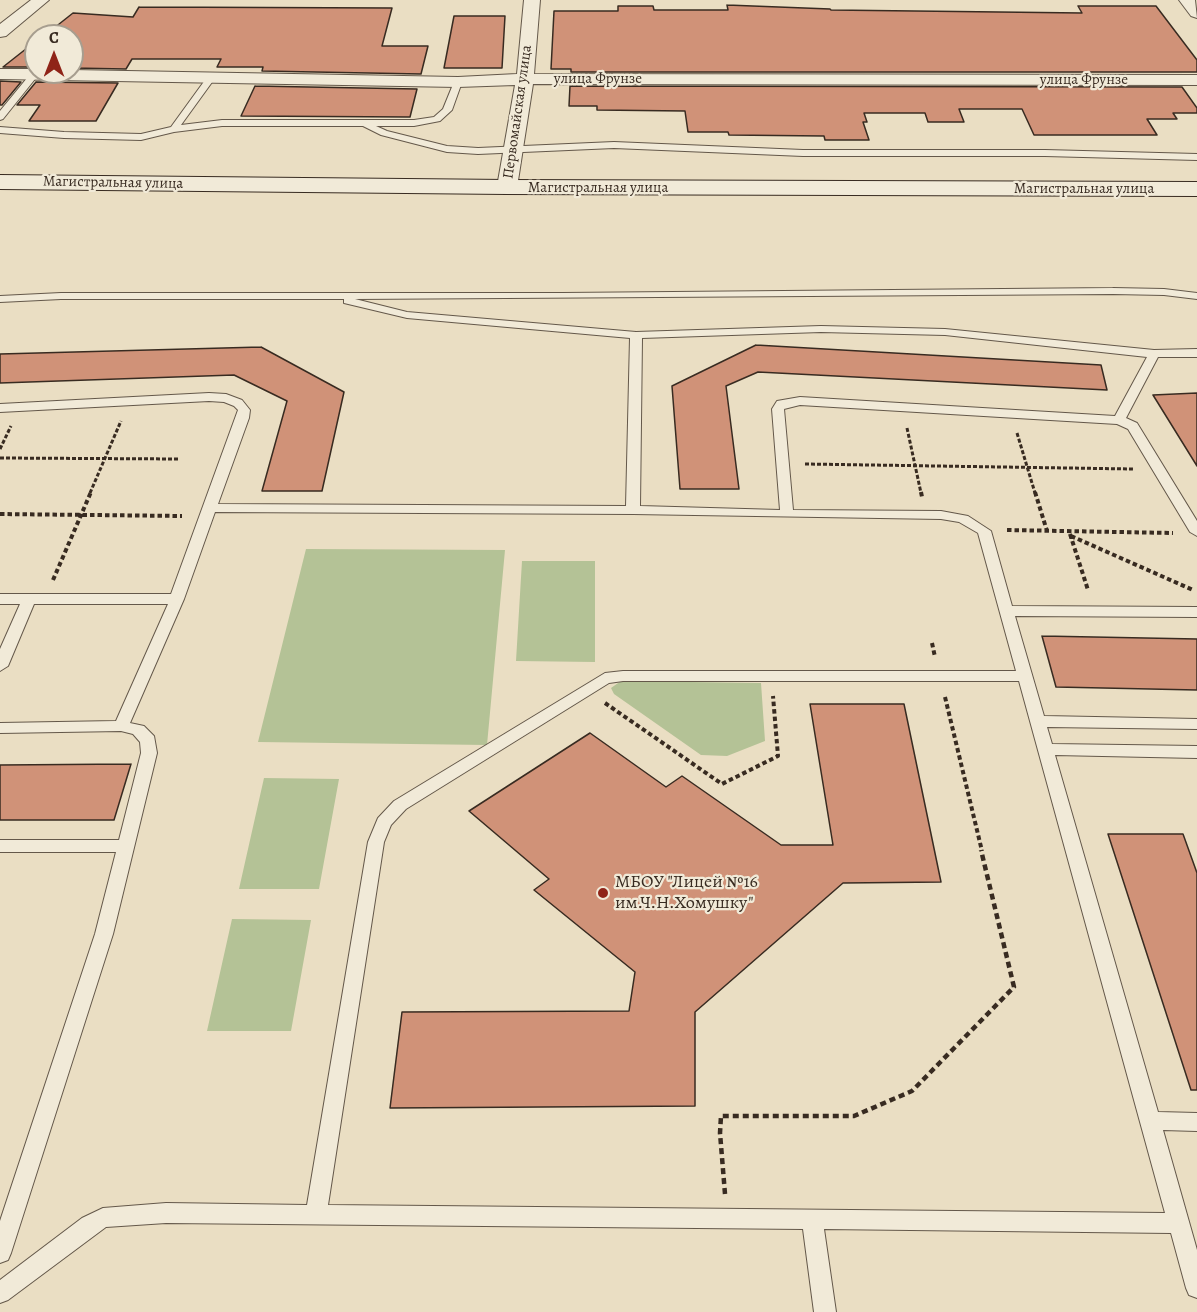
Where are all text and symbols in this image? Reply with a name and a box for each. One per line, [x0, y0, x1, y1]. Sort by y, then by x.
north arrow [24, 24, 84, 84]
text: С [49, 27, 59, 49]
street label: Первомайская улица [500, 44, 536, 180]
street label: улица Фрунзе [554, 70, 642, 88]
street label: улица Фрунзе [1040, 71, 1128, 89]
street label: Магистральная улица [43, 173, 183, 193]
street label: Магистральная улица [528, 179, 668, 197]
street label: Магистральная улица [1014, 180, 1154, 198]
place label: МБОУ "Лицей №16 им.Ч.Н.Хомушку" [615, 872, 758, 914]
marker: МБОУ "Лицей №16 им.Ч.Н.Хомушку" [596, 886, 610, 900]

